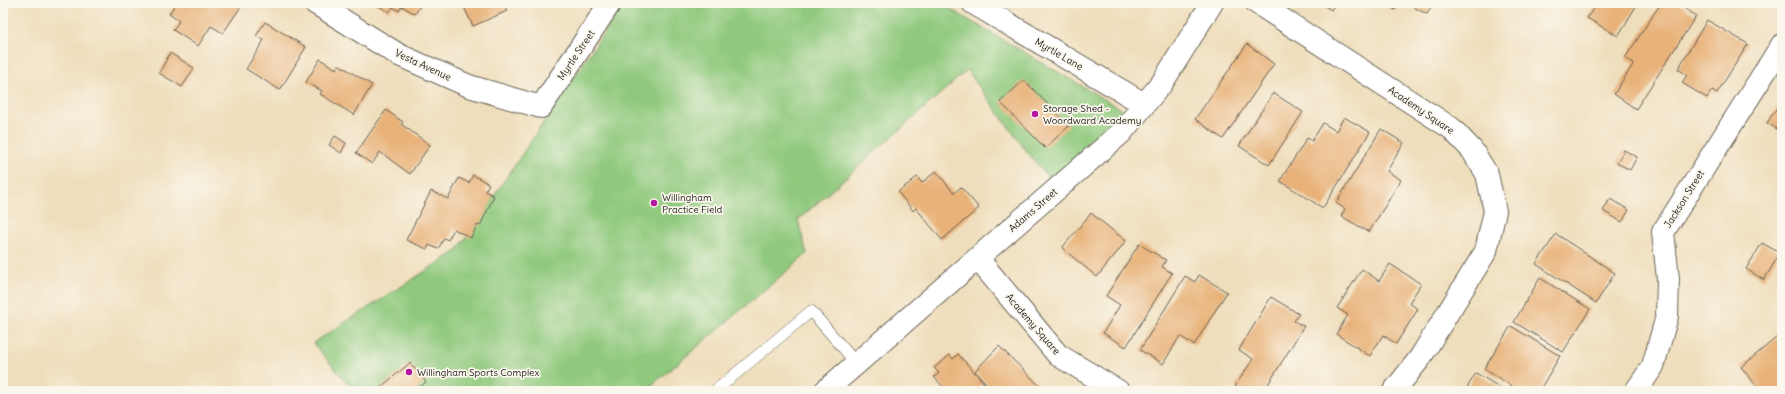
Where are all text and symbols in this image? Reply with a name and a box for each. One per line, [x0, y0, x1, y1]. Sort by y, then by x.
street label: Myrtle Street [554, 27, 598, 83]
street label: Myrtle Lane [1033, 35, 1085, 73]
street label: Vesta Avenue [393, 46, 453, 84]
street label: Academy Square [1385, 83, 1457, 137]
place label: Storage Shed - Woordward Academy [1043, 102, 1141, 127]
marker: Storage Shed - Woordward Academy [1030, 109, 1040, 119]
street label: Jackson Street [1661, 167, 1707, 230]
street label: Adams Street [1006, 185, 1061, 235]
place label: Willingham Practice Field [662, 191, 723, 216]
marker: Willingham Practice Field [649, 198, 659, 208]
street label: Academy Square [1003, 291, 1063, 357]
place label: Willingham Sports Complex [417, 366, 540, 379]
marker: Willingham Sports Complex [404, 367, 414, 377]

